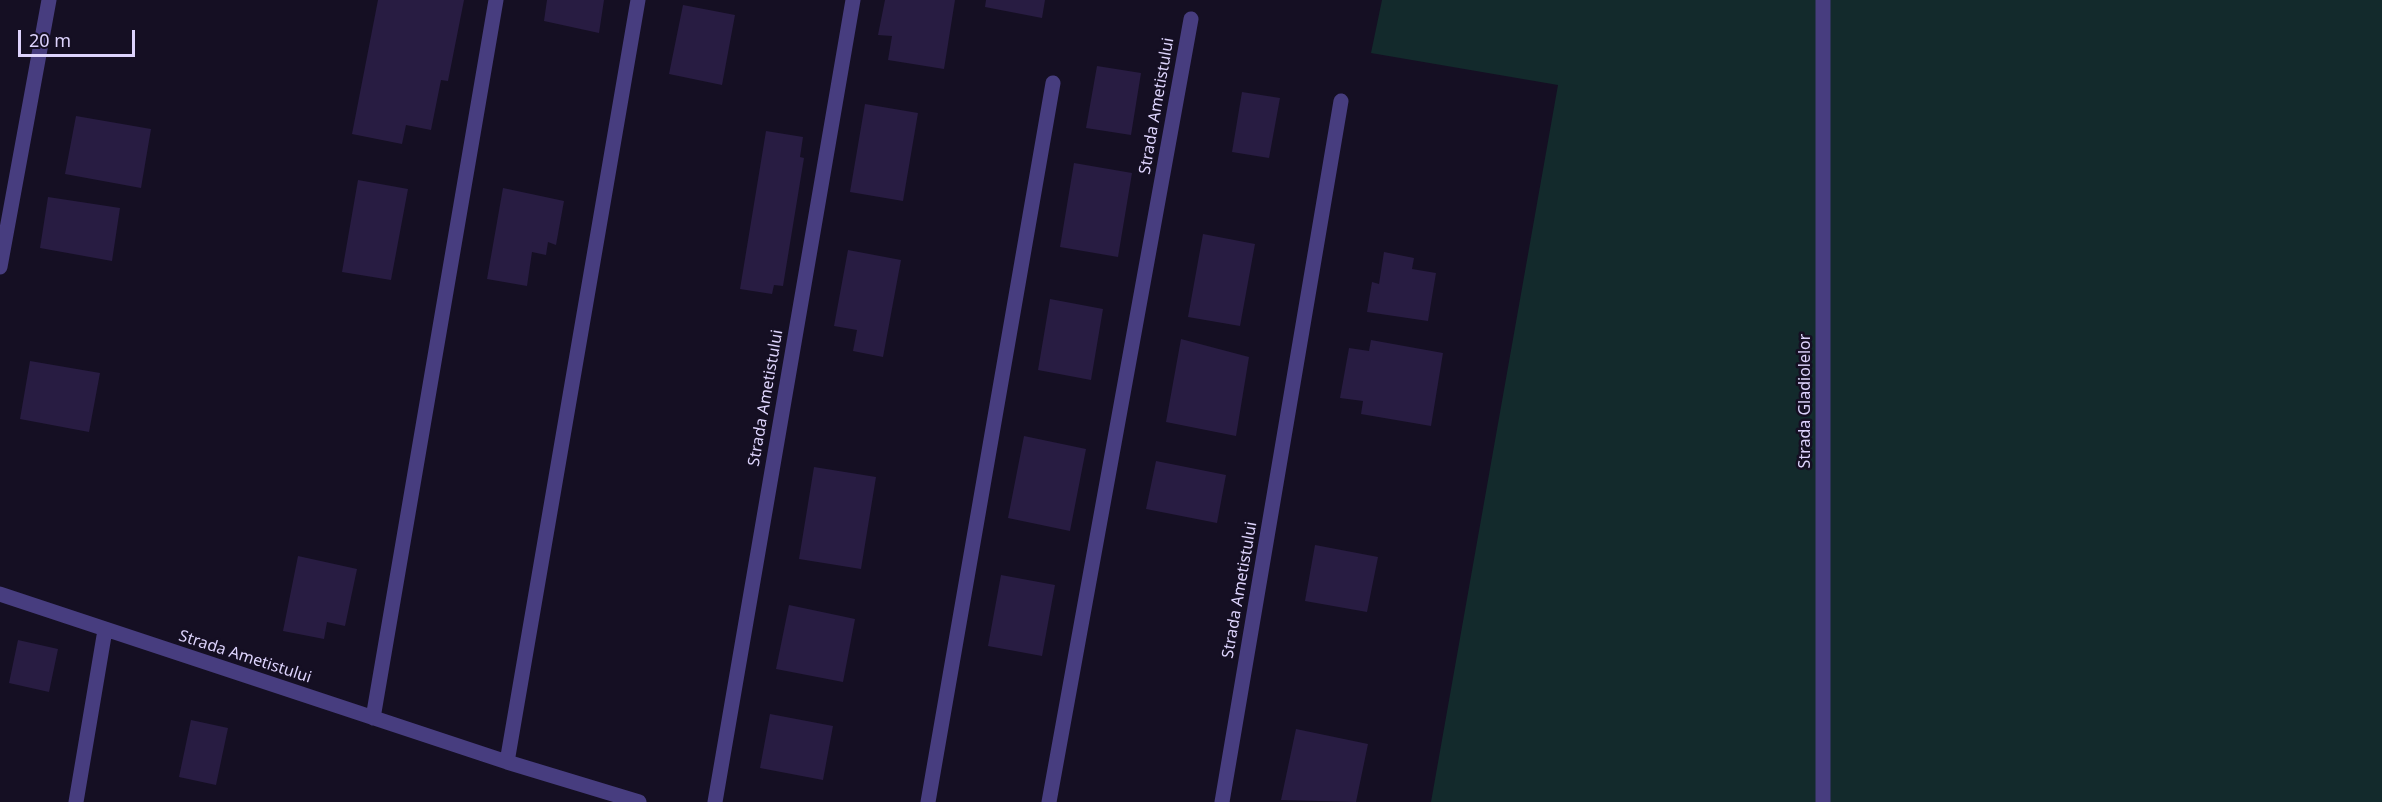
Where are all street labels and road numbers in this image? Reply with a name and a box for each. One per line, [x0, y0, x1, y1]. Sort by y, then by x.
street label: Strada Ametistului [1136, 36, 1178, 176]
street label: Strada Ametistului [745, 328, 787, 468]
street label: Strada Gladiolelor [1795, 334, 1815, 468]
street label: Strada Ametistului [1219, 520, 1261, 660]
street label: Strada Ametistului [176, 626, 314, 688]

